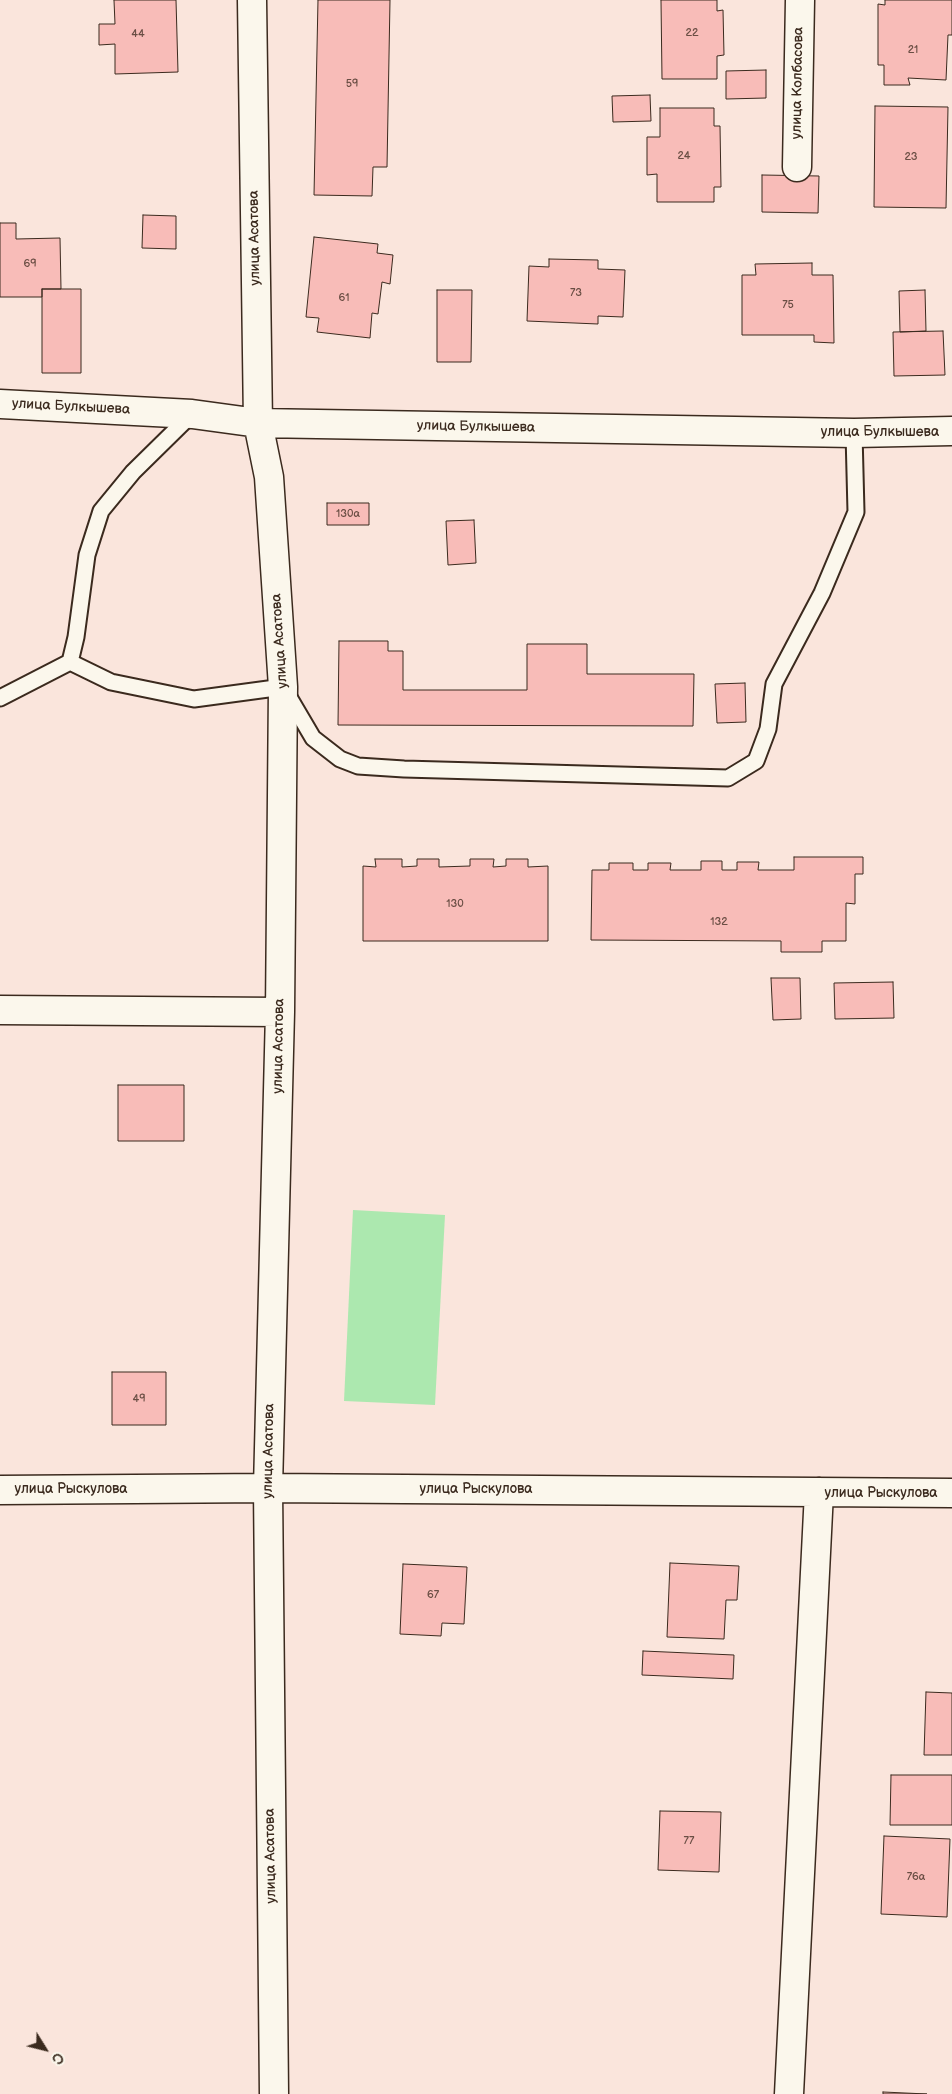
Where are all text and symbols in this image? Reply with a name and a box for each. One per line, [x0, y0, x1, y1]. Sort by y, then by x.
house number: 22 [686, 26, 698, 40]
house number: 44 [131, 27, 145, 41]
street label: улица Колбасова [789, 27, 807, 139]
house number: 21 [908, 43, 918, 57]
house number: 59 [346, 77, 358, 91]
house number: 24 [677, 149, 691, 163]
house number: 23 [904, 150, 918, 164]
street label: улица Асатова [246, 190, 264, 286]
house number: 69 [23, 257, 37, 271]
house number: 73 [570, 286, 582, 300]
house number: 61 [339, 291, 349, 305]
house number: 75 [782, 298, 794, 312]
street label: улица Булкышева [11, 396, 131, 418]
street label: улица Булкышева [417, 418, 535, 436]
street label: улица Булкышева [821, 424, 939, 440]
house number: 130а [336, 507, 360, 521]
street label: улица Асатова [268, 593, 292, 689]
house number: 130 [446, 897, 464, 911]
house number: 132 [710, 915, 728, 929]
street label: улица Асатова [270, 998, 288, 1094]
house number: 49 [132, 1392, 146, 1406]
street label: улица Асатова [260, 1403, 278, 1499]
street label: улица Рыскулова [14, 1481, 128, 1497]
street label: улица Рыскулова [419, 1481, 533, 1497]
street label: улица Рыскулова [824, 1485, 938, 1501]
house number: 67 [427, 1588, 439, 1602]
street label: улица Асатова [262, 1808, 280, 1904]
house number: 77 [684, 1834, 694, 1848]
house number: 76а [907, 1870, 925, 1884]
north arrow [20, 2024, 70, 2074]
text: С [48, 2049, 67, 2067]

